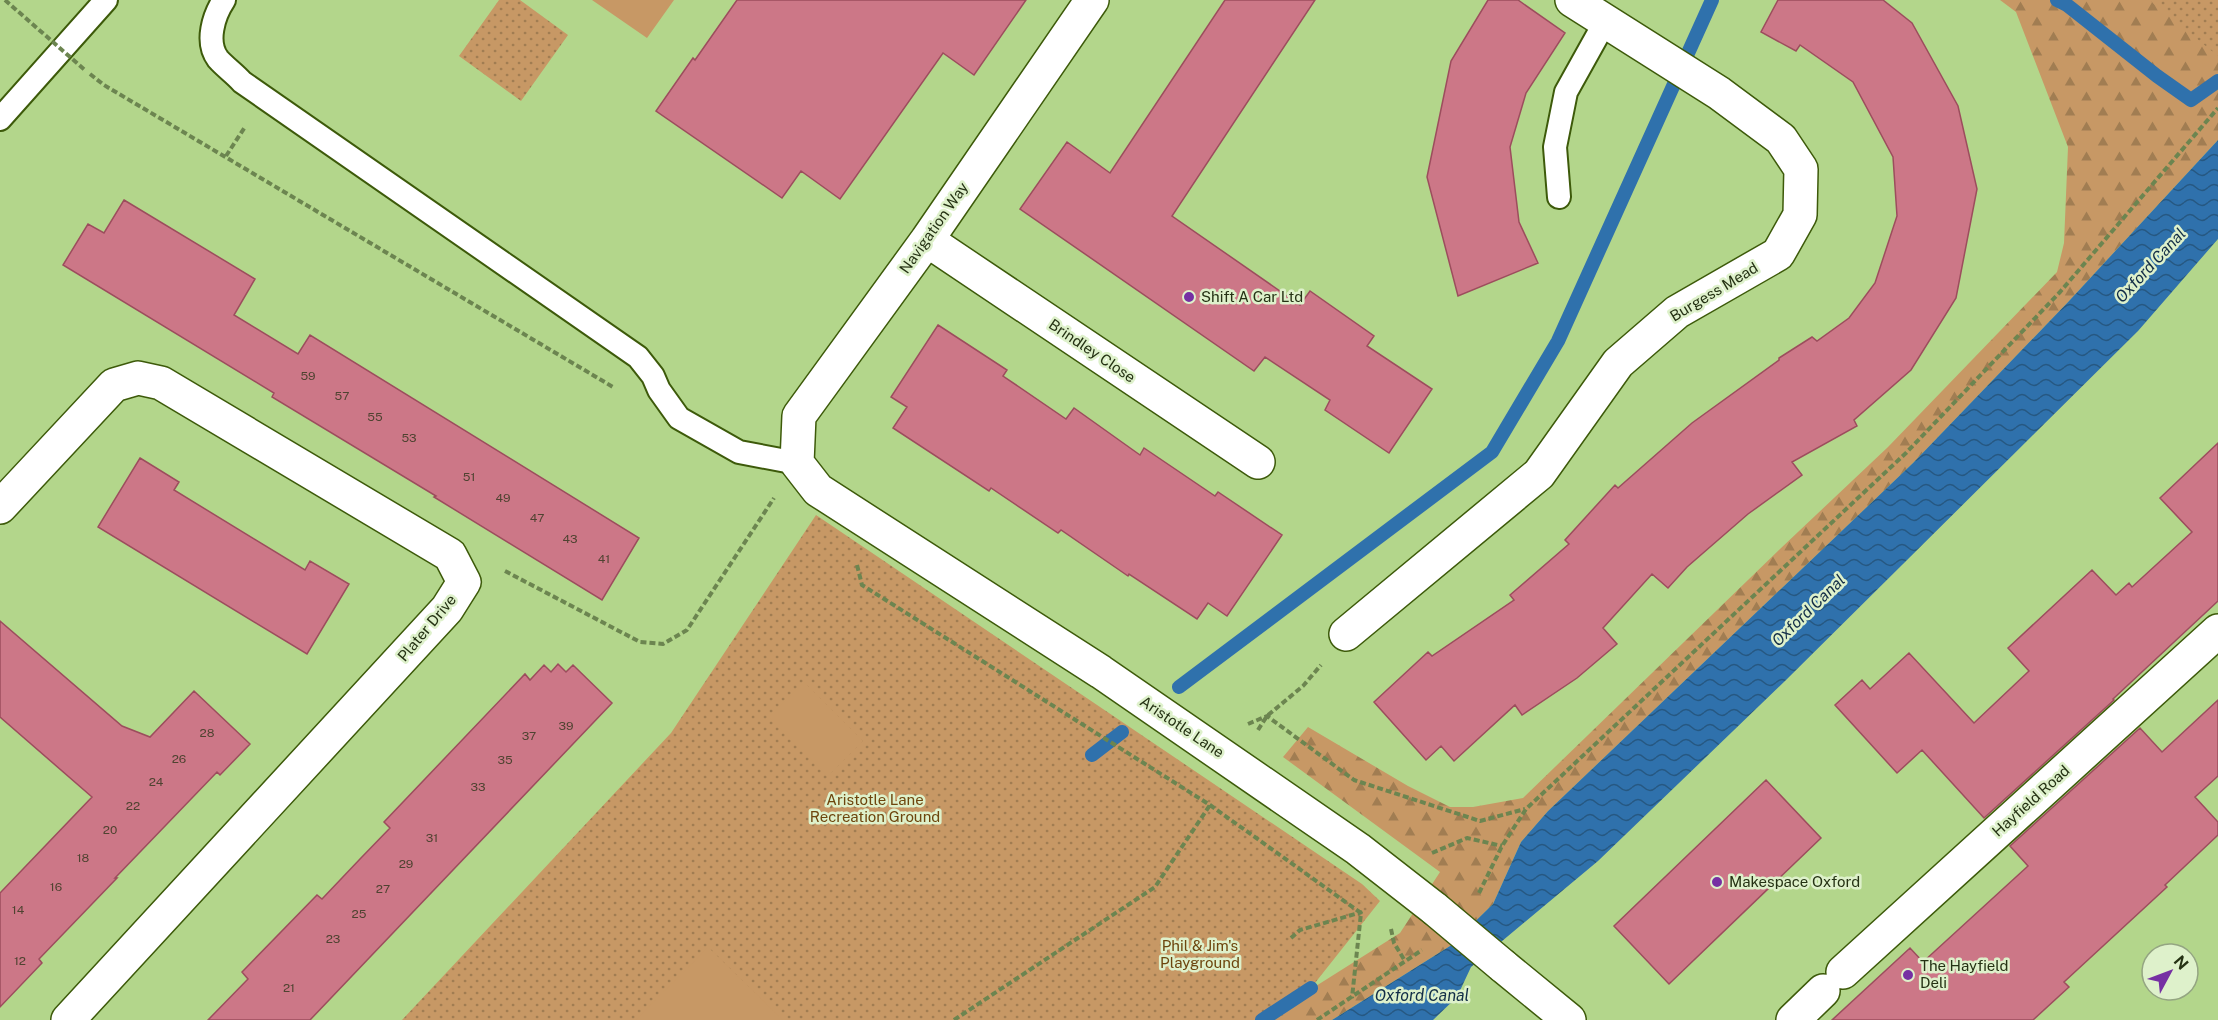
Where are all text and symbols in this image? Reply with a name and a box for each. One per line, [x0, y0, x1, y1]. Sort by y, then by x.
street label: Navigation Way [896, 179, 971, 277]
water label: Oxford Canal [2111, 224, 2190, 306]
street label: Burgess Mead [1667, 259, 1761, 325]
place label: Shift A Car Ltd [1201, 288, 1303, 305]
marker: Shift A Car Ltd [1182, 290, 1196, 304]
street label: Brindley Close [1046, 315, 1139, 386]
house number: 59 [300, 369, 316, 383]
house number: 57 [335, 389, 349, 403]
house number: 55 [367, 410, 383, 424]
house number: 53 [401, 431, 417, 445]
house number: 51 [463, 470, 475, 484]
house number: 49 [495, 491, 511, 505]
house number: 47 [530, 511, 544, 525]
house number: 43 [562, 532, 578, 546]
house number: 41 [598, 552, 610, 566]
water label: Oxford Canal [1768, 571, 1849, 650]
street label: Plater Drive [394, 591, 459, 664]
street label: Aristotle Lane [1137, 692, 1227, 761]
house number: 39 [559, 719, 573, 733]
house number: 28 [200, 726, 215, 740]
house number: 37 [522, 729, 536, 743]
house number: 26 [172, 752, 186, 766]
house number: 35 [497, 753, 513, 767]
street label: Hayfield Road [1989, 762, 2073, 840]
house number: 24 [149, 775, 164, 789]
house number: 33 [470, 780, 486, 794]
park label: Aristotle Lane Recreation Ground [810, 791, 940, 825]
house number: 22 [126, 799, 140, 813]
house number: 20 [103, 823, 117, 837]
house number: 31 [426, 831, 438, 845]
house number: 18 [77, 851, 90, 865]
house number: 29 [399, 857, 413, 871]
place label: Makespace Oxford [1729, 873, 1860, 890]
marker: Makespace Oxford [1710, 875, 1724, 889]
house number: 16 [50, 880, 62, 894]
house number: 27 [376, 882, 390, 896]
house number: 14 [12, 903, 25, 917]
house number: 25 [352, 907, 367, 921]
house number: 23 [326, 932, 340, 946]
park label: Phil & Jim's Playground [1160, 937, 1240, 971]
north arrow [2140, 942, 2200, 1002]
text: N [2170, 952, 2192, 973]
house number: 12 [14, 954, 26, 968]
place label: The Hayfield Deli [1920, 957, 2008, 991]
marker: The Hayfield Deli [1901, 968, 1915, 982]
house number: 21 [283, 981, 295, 995]
water label: Oxford Canal [1375, 986, 1469, 1005]

